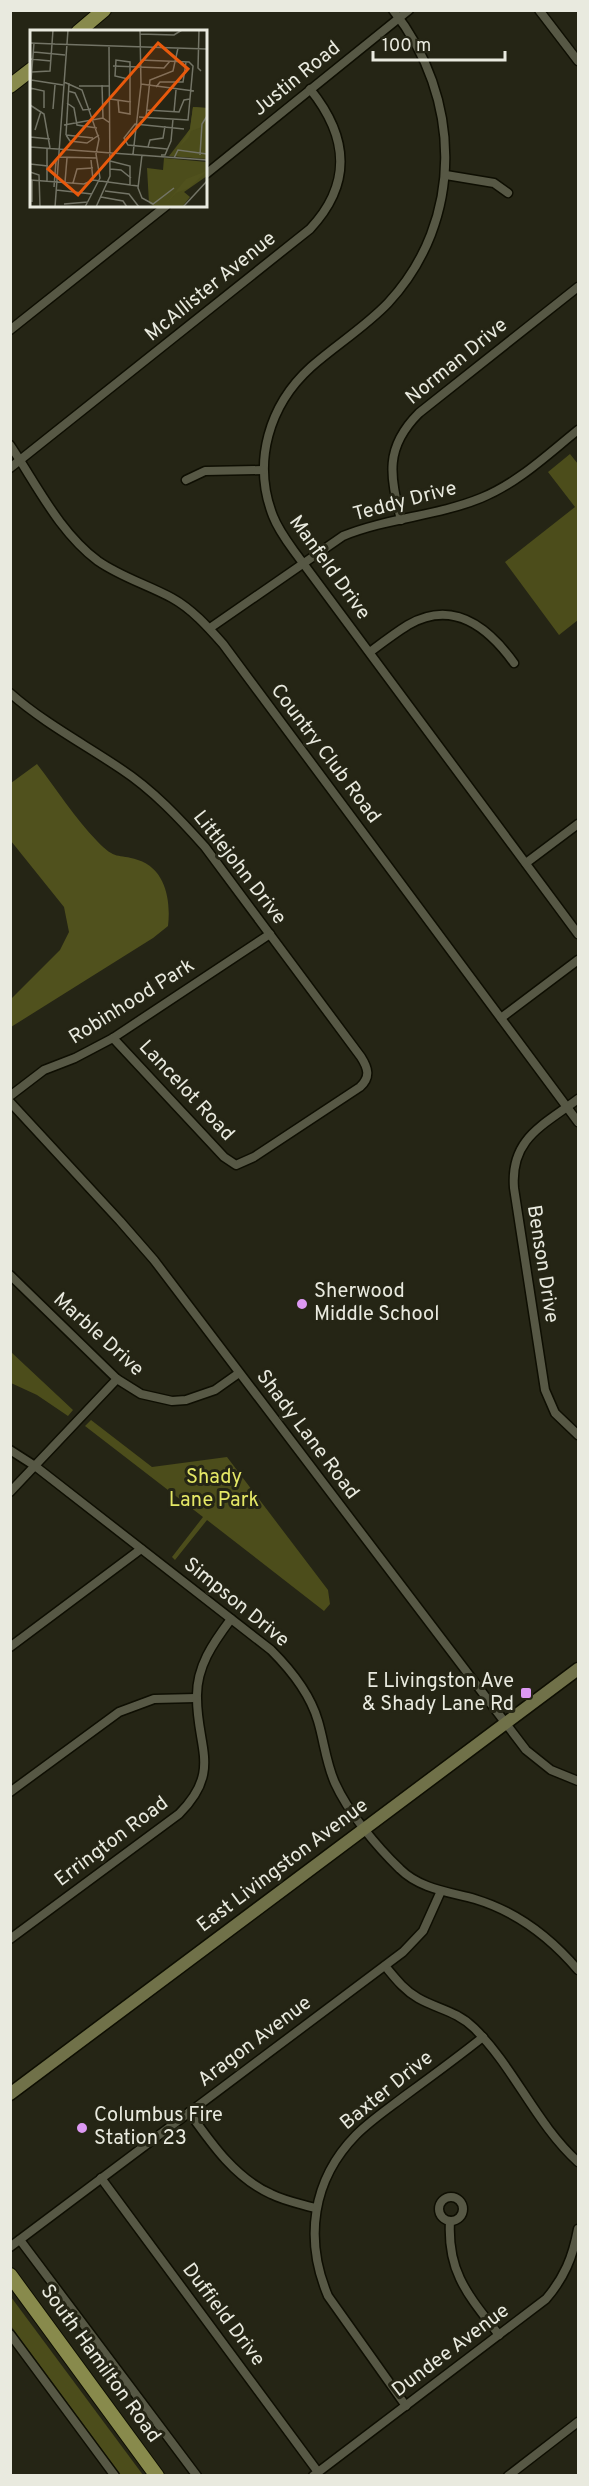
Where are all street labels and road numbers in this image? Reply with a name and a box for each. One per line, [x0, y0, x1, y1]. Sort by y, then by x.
street label: Justin Road [248, 36, 346, 122]
street label: McAllister Avenue [140, 226, 282, 348]
street label: Norman Drive [401, 313, 513, 411]
street label: Teddy Drive [350, 476, 460, 528]
street label: Manfeld Drive [282, 511, 376, 625]
street label: Country Club Road [264, 679, 386, 829]
street label: Littlejohn Drive [186, 806, 292, 930]
street label: Robinhood Park [64, 953, 200, 1051]
street label: Lancelot Road [132, 1035, 240, 1147]
street label: Benson Drive [520, 1203, 564, 1325]
street label: Marble Drive [47, 1287, 149, 1383]
street label: Shady Lane Road [250, 1365, 364, 1505]
street label: Simpson Drive [178, 1552, 294, 1654]
street label: Errington Road [50, 1791, 174, 1893]
street label: East Livingston Avenue [192, 1793, 374, 1939]
street label: Aragon Avenue [193, 1991, 317, 2093]
street label: Baxter Drive [335, 2046, 439, 2136]
street label: Duffield Drive [176, 2258, 270, 2372]
street label: South Hamilton Road [34, 2280, 166, 2448]
street label: Dundee Avenue [387, 2298, 515, 2404]

